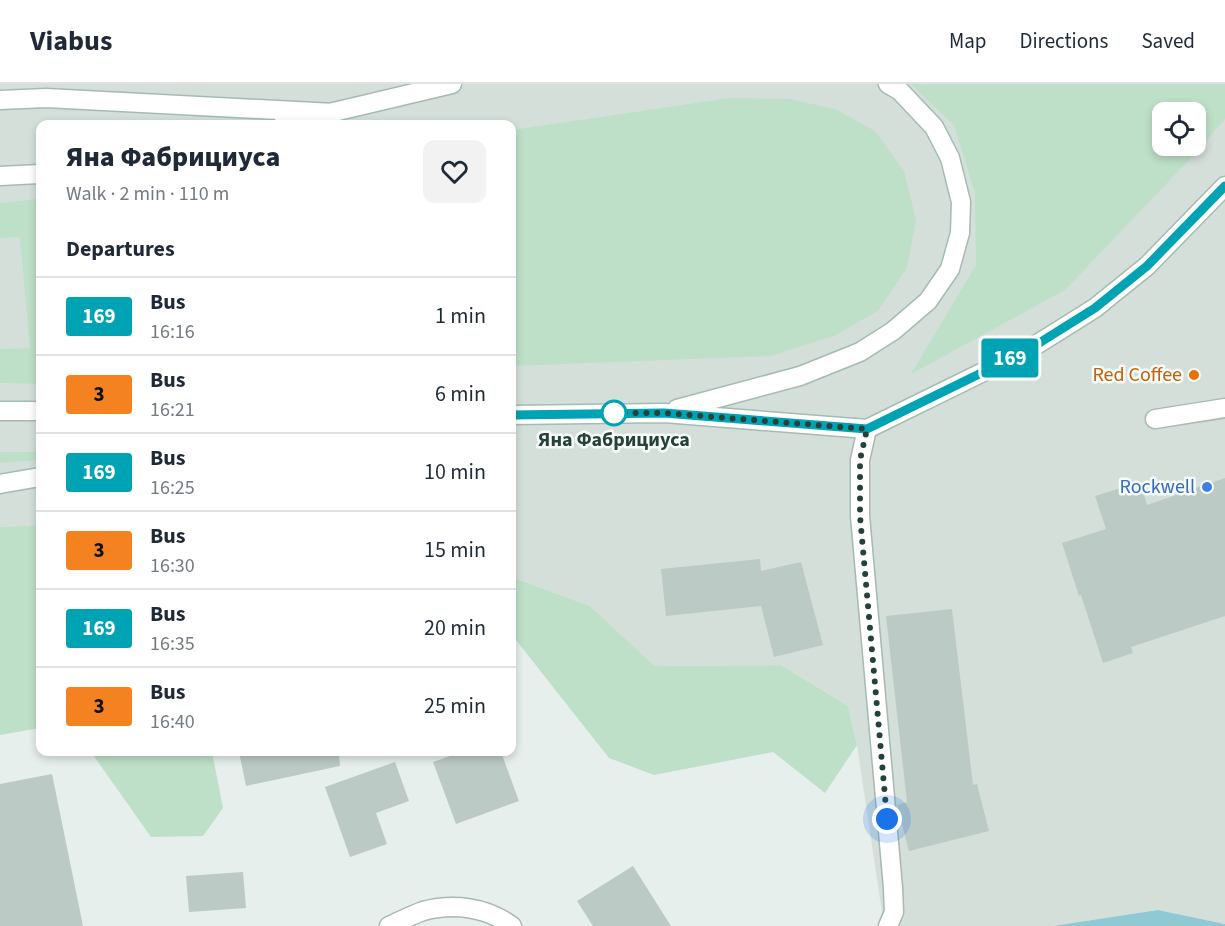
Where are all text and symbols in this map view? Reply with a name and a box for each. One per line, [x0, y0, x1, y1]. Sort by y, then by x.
text: Viabus [30, 21, 112, 61]
text: Map [949, 26, 987, 56]
text: Directions [1020, 26, 1108, 56]
text: Saved [1141, 26, 1195, 56]
map controls [1152, 102, 1206, 156]
button: locate [1152, 102, 1206, 156]
text: Яна Фабрициуса [66, 137, 280, 177]
button: heart [423, 140, 486, 203]
text: Walk · 2 min · 110 m [66, 180, 229, 208]
text: Departures [66, 233, 175, 265]
text: Bus [150, 286, 186, 318]
text: 1 min [435, 300, 486, 332]
text: 169 [82, 301, 116, 331]
text: 16:16 [150, 318, 195, 346]
line badge: 169 [976, 338, 1044, 378]
text: 169 [993, 343, 1027, 373]
place label: Red Coffee [1092, 361, 1182, 389]
text: Bus [150, 364, 186, 396]
marker: Red Coffee [1187, 368, 1201, 382]
text: 6 min [435, 378, 486, 410]
text: 3 [93, 379, 105, 409]
text: 16:21 [150, 396, 195, 424]
marker: Яна Фабрициуса [601, 400, 627, 426]
place label: Яна Фабрициуса [538, 426, 690, 454]
text: Bus [150, 442, 186, 474]
text: 10 min [424, 456, 486, 488]
text: 169 [82, 457, 116, 487]
place label: Rockwell [1120, 473, 1195, 501]
text: 16:25 [150, 474, 195, 502]
marker: Rockwell [1200, 480, 1214, 494]
text: Bus [150, 520, 186, 552]
text: 15 min [424, 534, 486, 566]
text: 3 [93, 535, 105, 565]
text: 16:30 [150, 552, 195, 580]
text: Bus [150, 598, 186, 630]
text: 20 min [424, 612, 486, 644]
text: 169 [82, 613, 116, 643]
text: 16:35 [150, 630, 195, 658]
text: Bus [150, 676, 186, 708]
text: 25 min [424, 690, 486, 722]
text: 3 [93, 691, 105, 721]
text: 16:40 [150, 708, 195, 736]
your location [872, 804, 902, 834]

